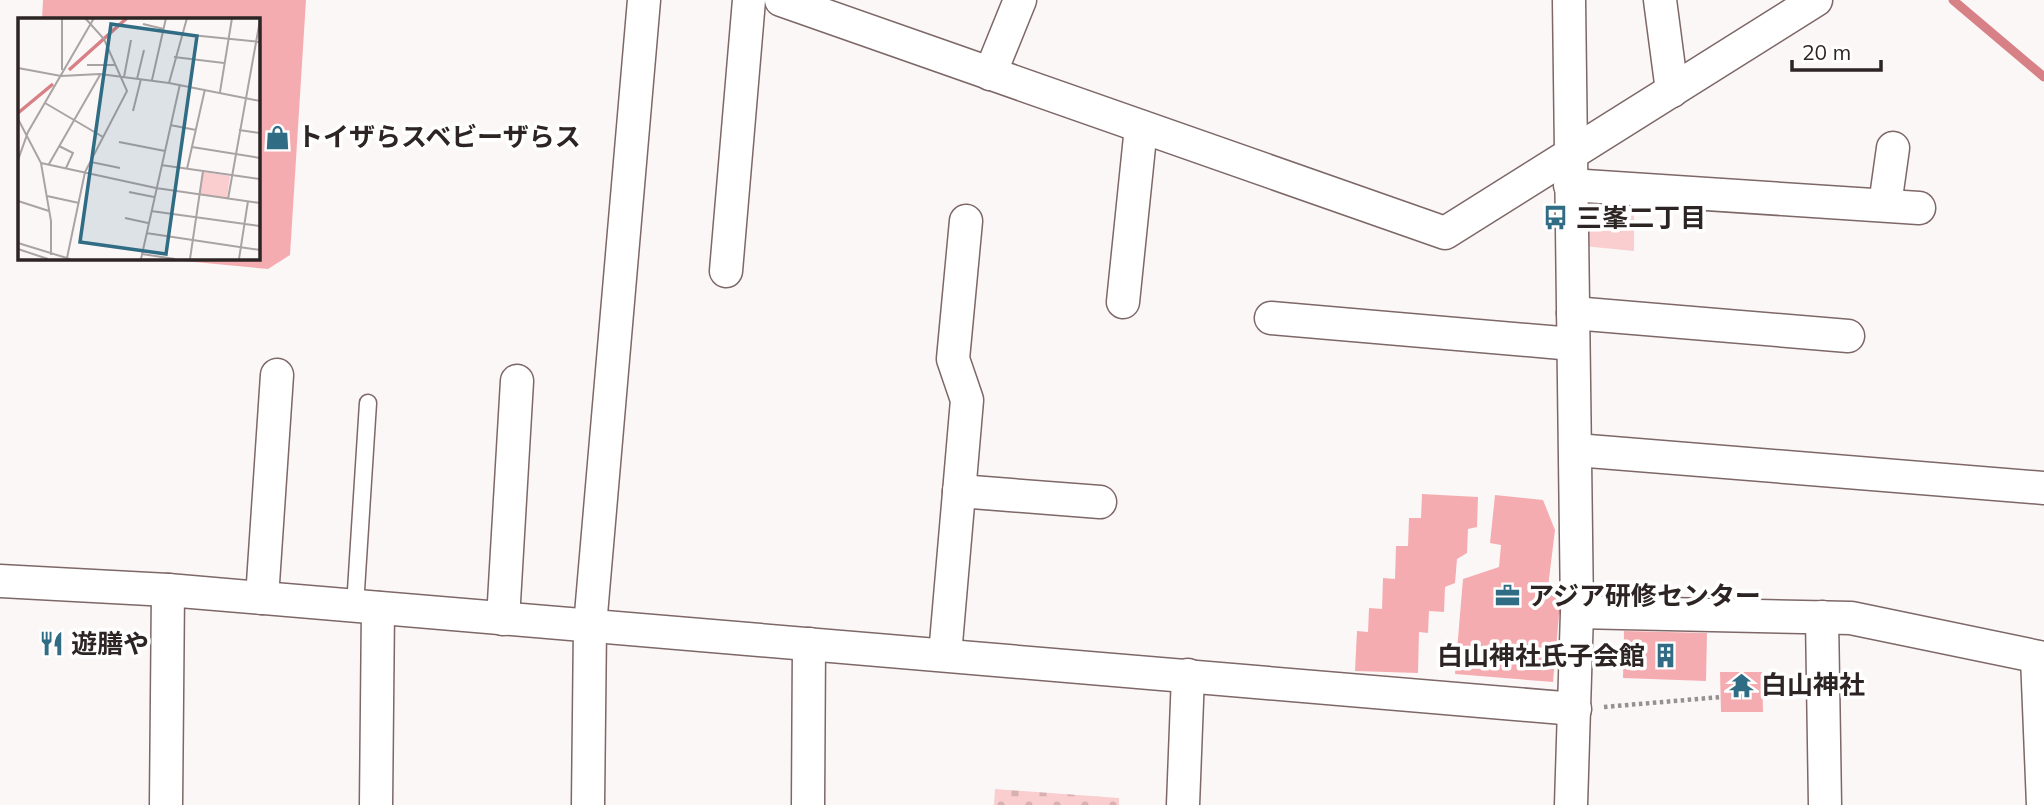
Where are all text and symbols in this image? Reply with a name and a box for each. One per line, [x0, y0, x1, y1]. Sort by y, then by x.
inset map [18, 18, 259, 259]
scale bar [1792, 28, 1881, 72]
text: 20 m [1802, 39, 1851, 65]
place label: トイザらスベビーザらス [297, 120, 581, 153]
shop icon: トイザらスベビーザらス [263, 123, 291, 151]
place label: 三峯二丁目 [1576, 201, 1706, 234]
bus stop icon: 三峯二丁目 [1542, 204, 1570, 232]
place label: アジア研修センター [1528, 579, 1761, 612]
office icon: アジア研修センター [1494, 582, 1522, 610]
place label: 遊膳や [71, 627, 149, 660]
restaurant icon: 遊膳や [37, 630, 65, 658]
place label: 白山神社氏子会館 [1437, 639, 1645, 672]
building icon: 白山神社氏子会館 [1651, 642, 1679, 670]
place label: 白山神社 [1761, 668, 1865, 701]
temple icon: 白山神社 [1727, 671, 1755, 699]

